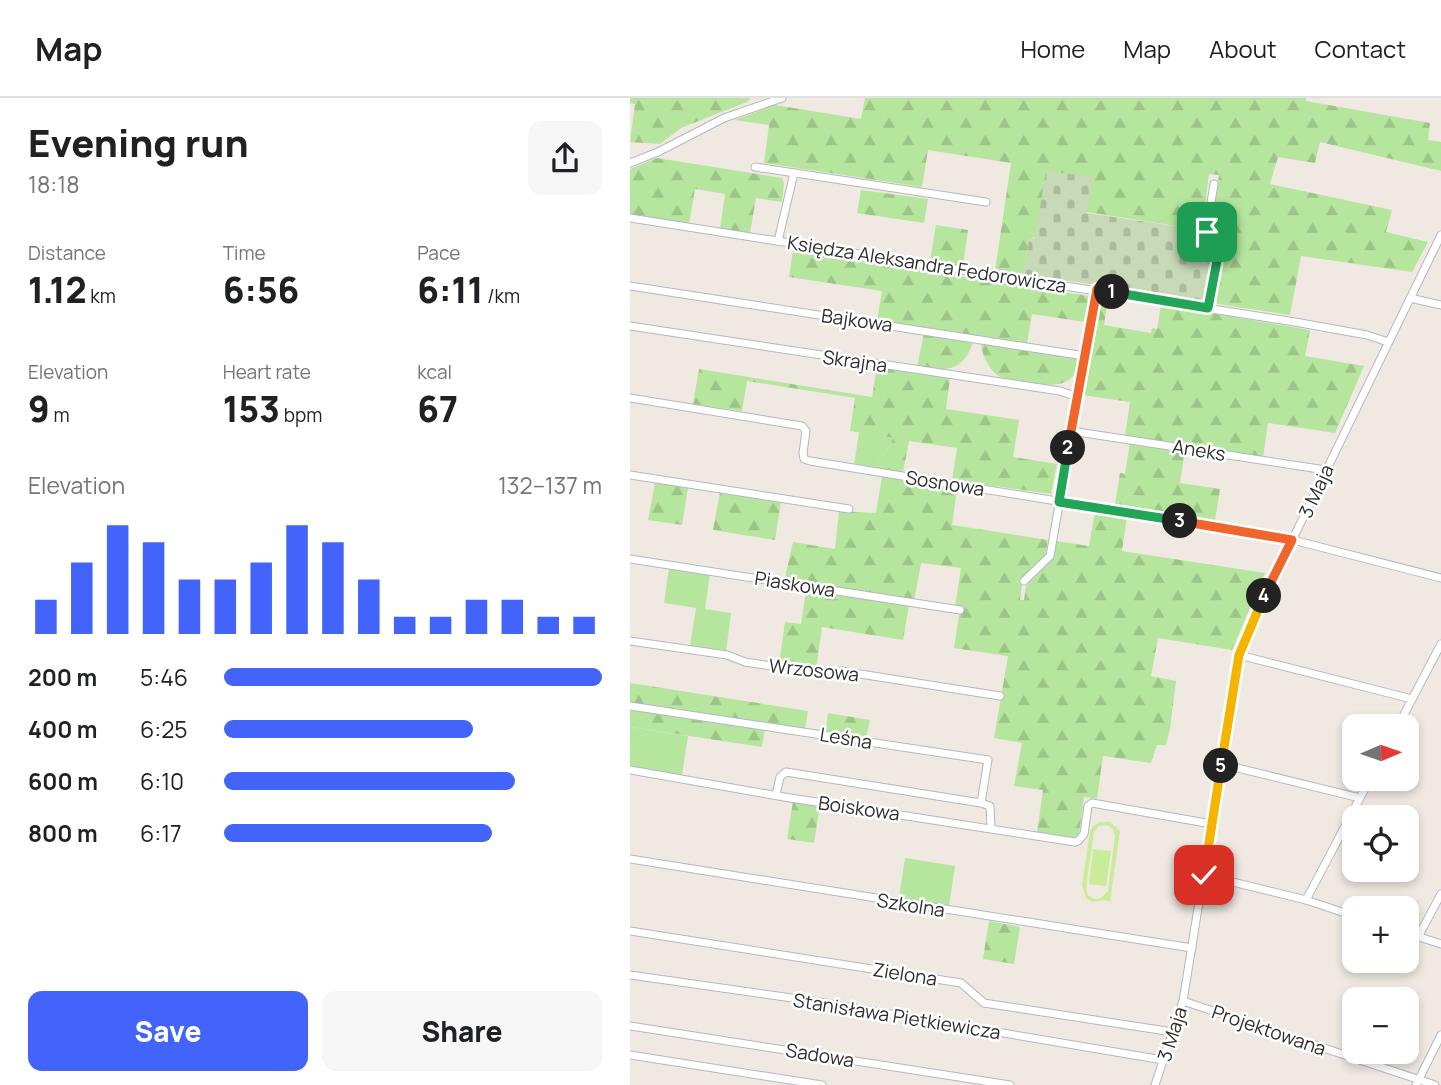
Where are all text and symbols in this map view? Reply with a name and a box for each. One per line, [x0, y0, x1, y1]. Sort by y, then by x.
text: Map [35, 26, 103, 71]
text: Home [1020, 32, 1085, 65]
text: Map [1123, 32, 1171, 65]
text: About [1209, 32, 1277, 65]
text: Contact [1315, 32, 1406, 65]
text: Evening run [28, 116, 249, 168]
button: share [528, 121, 602, 195]
text: 18:18 [28, 168, 80, 200]
pin [1177, 202, 1237, 262]
icon: arrive [1188, 213, 1226, 251]
street label: Księdza Aleksandra Fedorowicza [786, 229, 1068, 299]
text: Distance [28, 240, 106, 266]
text: Time [223, 240, 266, 266]
text: Pace [417, 240, 460, 266]
text: 1.12 [28, 266, 87, 314]
text: 6:56 [223, 266, 299, 314]
text: 6:11 [417, 266, 483, 314]
pin: 1 [1094, 274, 1130, 310]
text: 1 [1107, 278, 1116, 304]
text: km [87, 283, 116, 309]
text: /km [483, 283, 520, 309]
street label: Bajkowa [820, 302, 894, 338]
street label: Skrajna [821, 344, 889, 378]
text: Elevation [28, 359, 108, 385]
text: Heart rate [223, 359, 311, 385]
text: kcal [417, 359, 452, 385]
text: 9 [28, 385, 50, 433]
text: 153 [223, 385, 280, 433]
text: 67 [417, 385, 458, 433]
text: m [50, 402, 70, 428]
text: bpm [280, 402, 322, 428]
pin: 2 [1050, 430, 1086, 466]
street label: Aneks [1171, 433, 1228, 467]
text: 2 [1062, 434, 1073, 460]
street label: 3 Maja [1292, 460, 1340, 522]
street label: Sosnowa [904, 464, 986, 502]
text: Elevation [28, 469, 125, 501]
text: 132–137 m [498, 469, 602, 501]
pin: 3 [1162, 504, 1198, 538]
text: 3 [1174, 507, 1185, 533]
street label: Piaskowa [753, 565, 837, 603]
pin: 4 [1246, 578, 1282, 614]
text: 4 [1258, 582, 1269, 608]
street label: Wrzosowa [768, 652, 860, 688]
text: 200 m [28, 661, 97, 693]
text: 5:46 [140, 661, 188, 693]
text: 400 m [28, 713, 98, 745]
text: 6:25 [140, 713, 188, 745]
north arrow [1342, 714, 1419, 791]
map controls [1342, 714, 1419, 1064]
street label: Leśna [818, 721, 874, 755]
pin: 5 [1204, 748, 1238, 784]
text: 5 [1215, 752, 1226, 778]
text: 600 m [28, 765, 98, 797]
text: 6:10 [140, 765, 184, 797]
street label: Boiskowa [817, 789, 901, 827]
button: locate [1342, 805, 1419, 882]
text: 800 m [28, 817, 98, 849]
text: 6:17 [140, 817, 182, 849]
pin [1174, 845, 1234, 905]
icon: check [1185, 856, 1223, 894]
street label: Szkolna [875, 887, 947, 923]
button: + [1342, 896, 1419, 973]
street label: Zielona [871, 956, 939, 992]
street label: Stanisława Pietkiewicza [791, 987, 1003, 1045]
button: − [1342, 987, 1419, 1064]
button: Save [28, 991, 308, 1071]
button: Share [322, 991, 602, 1071]
street label: Projektowana [1208, 998, 1330, 1062]
street label: 3 Maja [1151, 1003, 1193, 1065]
street label: Sadowa [784, 1037, 856, 1073]

